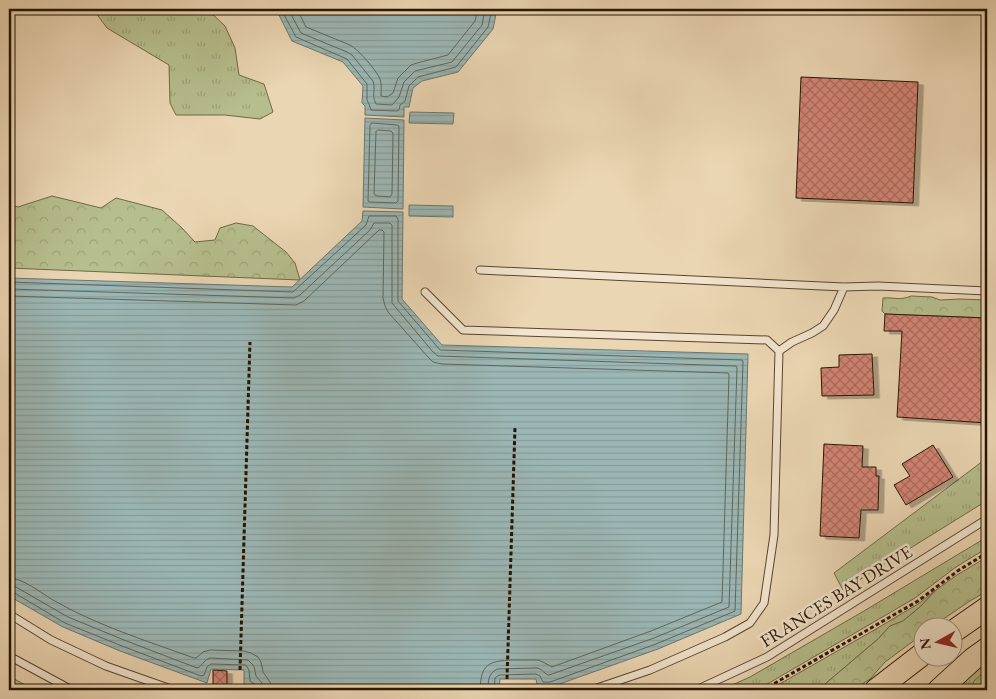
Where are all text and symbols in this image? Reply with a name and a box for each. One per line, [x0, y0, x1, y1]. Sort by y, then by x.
street label: FRANCES BAY DRIVE [756, 540, 916, 652]
north arrow [914, 616, 964, 666]
text: N [915, 636, 935, 651]

